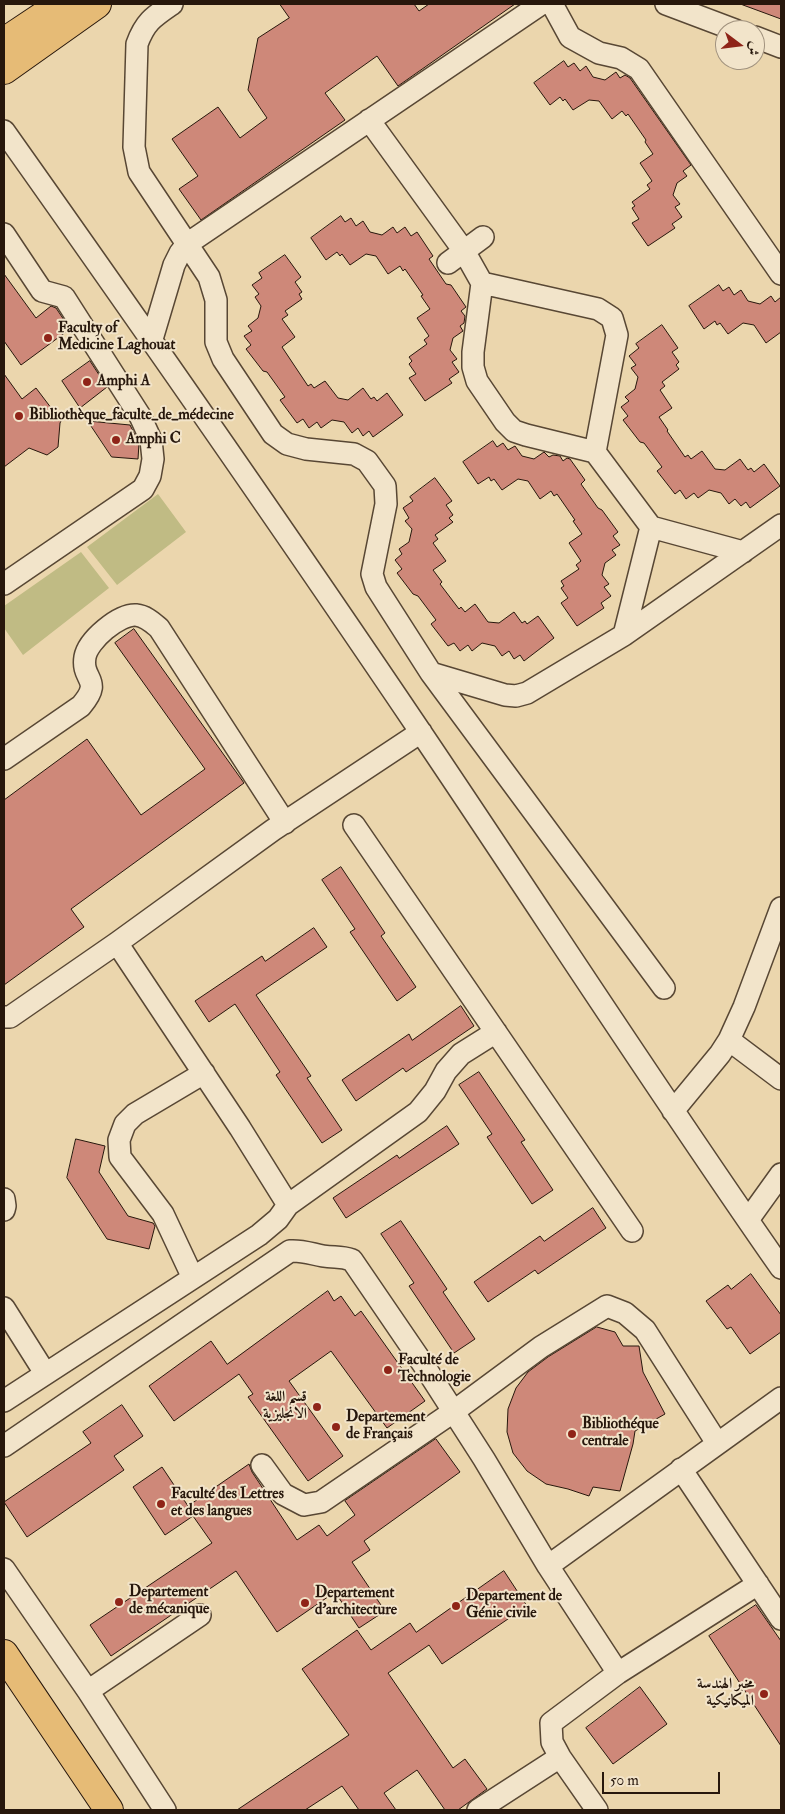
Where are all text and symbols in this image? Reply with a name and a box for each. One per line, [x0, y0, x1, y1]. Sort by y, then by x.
north arrow [715, 20, 765, 70]
text: ش [744, 40, 764, 58]
place label: Faculty of Medicine Laghouat [58, 320, 175, 355]
marker: Faculty of Medicine Laghouat [42, 332, 54, 344]
place label: Amphi A [97, 373, 150, 391]
marker: Amphi A [81, 376, 93, 388]
place label: Bibliothèque_faculte_de_médecine [29, 407, 234, 425]
marker: Bibliothèque_faculte_de_médecine [13, 410, 25, 422]
place label: Amphi C [126, 431, 181, 449]
marker: Amphi C [110, 434, 122, 446]
place label: Faculté de Technologie [398, 1352, 471, 1387]
marker: Faculté de Technologie [382, 1364, 394, 1376]
place label: قسم اللغة الانجليزية [263, 1389, 307, 1424]
marker: قسم اللغة الانجليزية [311, 1401, 323, 1413]
place label: Departement de Français [346, 1409, 425, 1444]
place label: Bibliothéque centrale [582, 1416, 659, 1451]
marker: Departement de Français [330, 1421, 342, 1433]
marker: Bibliothéque centrale [566, 1428, 578, 1440]
place label: Faculté des Lettres et des langues [171, 1486, 284, 1521]
marker: Faculté des Lettres et des langues [155, 1498, 167, 1510]
place label: Departement de mécanique [129, 1584, 209, 1619]
place label: Departement d'architecture [315, 1585, 397, 1620]
place label: Departement de Génie civile [466, 1588, 562, 1623]
marker: Departement de mécanique [113, 1596, 125, 1608]
marker: Departement d'architecture [299, 1597, 311, 1609]
marker: Departement de Génie civile [450, 1600, 462, 1612]
place label: مخبر الهندسة الميكانيكية [697, 1676, 754, 1711]
marker: مخبر الهندسة الميكانيكية [758, 1688, 770, 1700]
scale bar [605, 1762, 722, 1794]
text: 50 m [610, 1771, 639, 1790]

